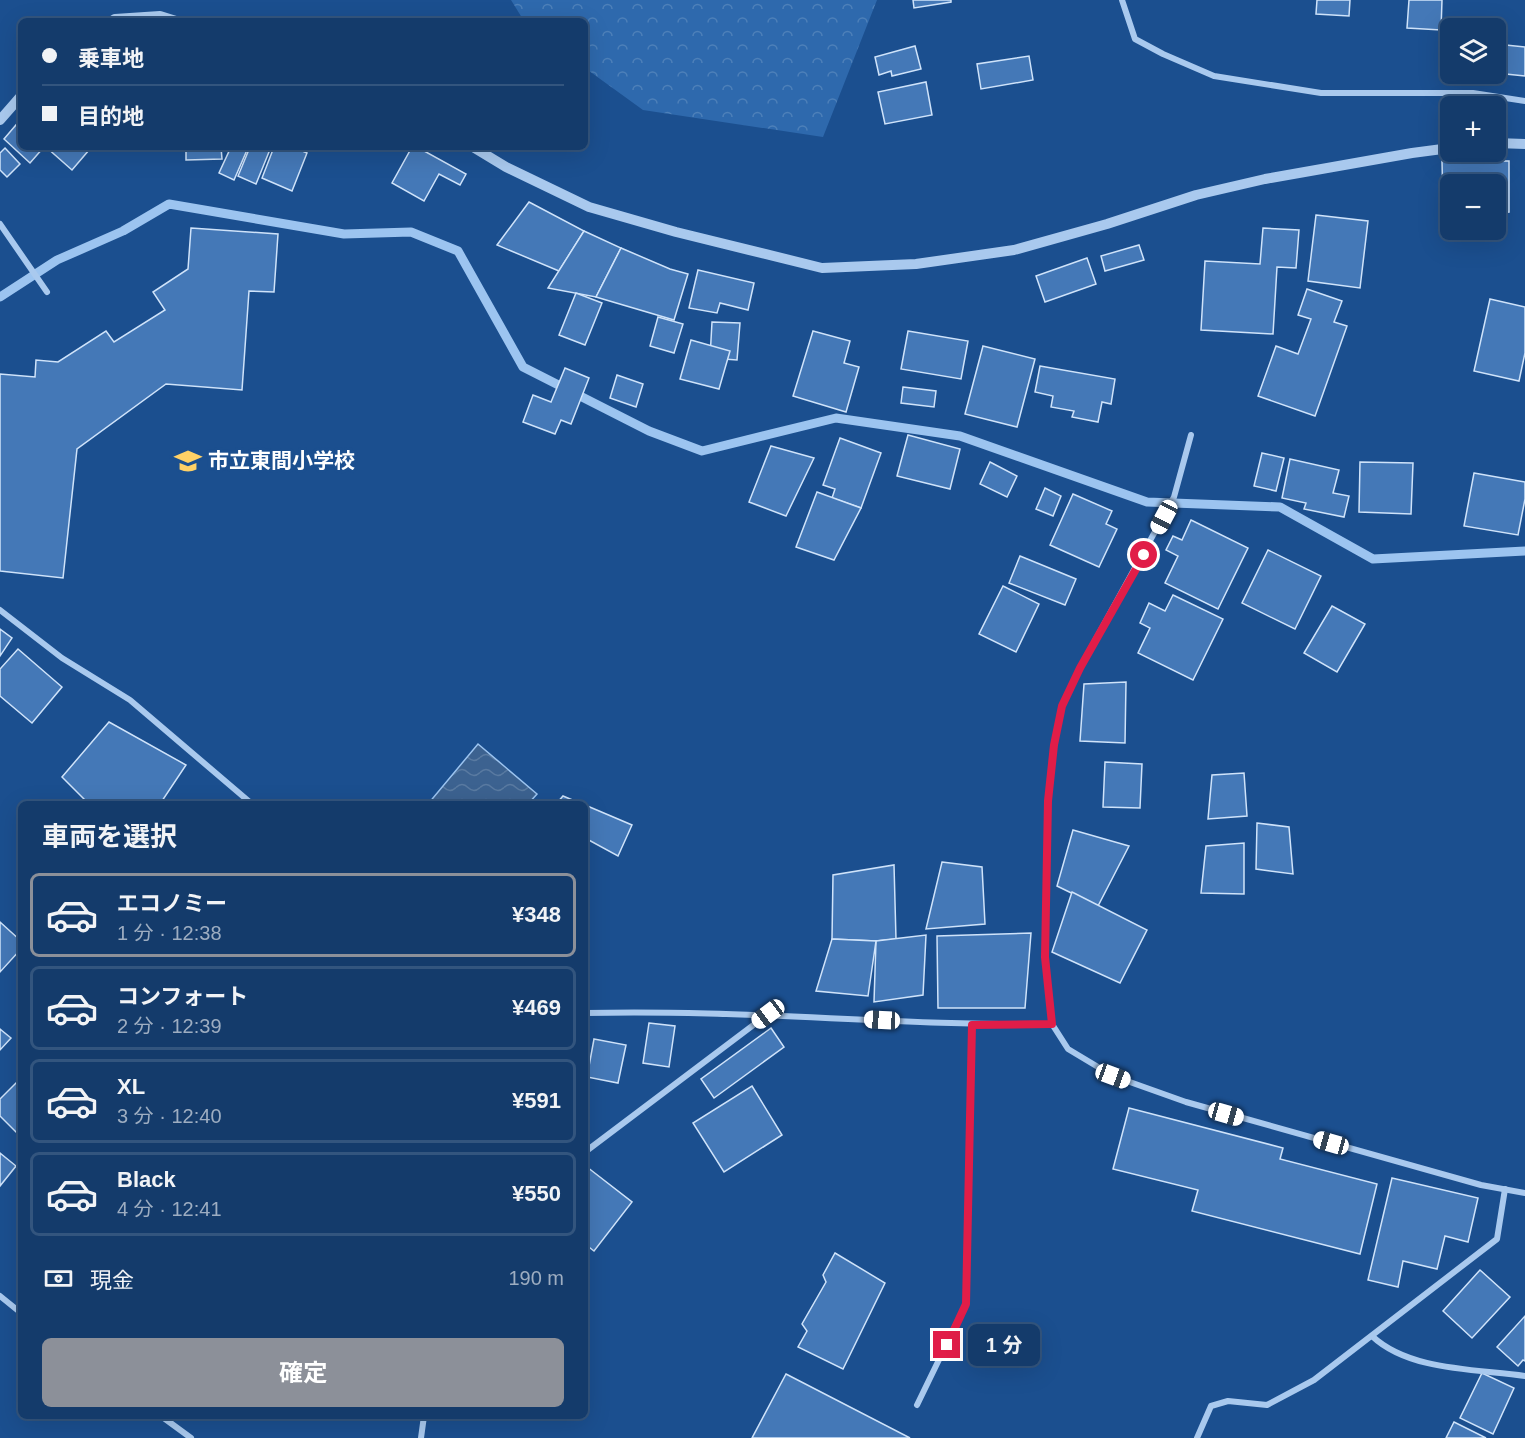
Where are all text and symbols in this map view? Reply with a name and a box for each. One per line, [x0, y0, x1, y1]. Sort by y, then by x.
map controls [1440, 18, 1506, 240]
button: layers [1440, 18, 1506, 84]
text: 乗車地 [78, 46, 144, 71]
button: + [1440, 96, 1506, 162]
text: 目的地 [78, 104, 144, 129]
button: − [1440, 174, 1506, 240]
school or university icon: 市立東間小学校 [173, 446, 203, 476]
place label: 市立東間小学校 [208, 449, 355, 472]
car [1148, 497, 1180, 537]
route start [1130, 541, 1157, 568]
text: 車両を選択 [42, 822, 177, 852]
icon: car [45, 888, 99, 942]
text: エコノミー [117, 891, 227, 916]
text: ¥348 [512, 902, 561, 927]
text: 1 分 · 12:38 [117, 922, 222, 944]
icon: car [45, 981, 99, 1035]
text: コンフォート [117, 984, 248, 1009]
text: ¥469 [512, 995, 561, 1020]
car [748, 996, 788, 1032]
car [864, 1010, 900, 1030]
text: 2 分 · 12:39 [117, 1015, 222, 1037]
car [1093, 1061, 1133, 1091]
icon: car [45, 1074, 99, 1128]
text: XL [117, 1074, 145, 1099]
text: ¥591 [512, 1088, 561, 1113]
car [1206, 1100, 1246, 1128]
text: 3 分 · 12:40 [117, 1105, 222, 1127]
car [1311, 1129, 1351, 1157]
icon: car [45, 1167, 99, 1221]
text: Black [117, 1167, 176, 1192]
text: ¥550 [512, 1181, 561, 1206]
text: 4 分 · 12:41 [117, 1198, 222, 1220]
icon: cash [42, 1262, 75, 1295]
text: 190 m [508, 1267, 564, 1289]
text: 現金 [90, 1268, 134, 1293]
callout: 1 分 [968, 1324, 1040, 1366]
route end [933, 1331, 960, 1358]
text: 1 分 [986, 1334, 1022, 1356]
button: 確定 [42, 1338, 564, 1407]

